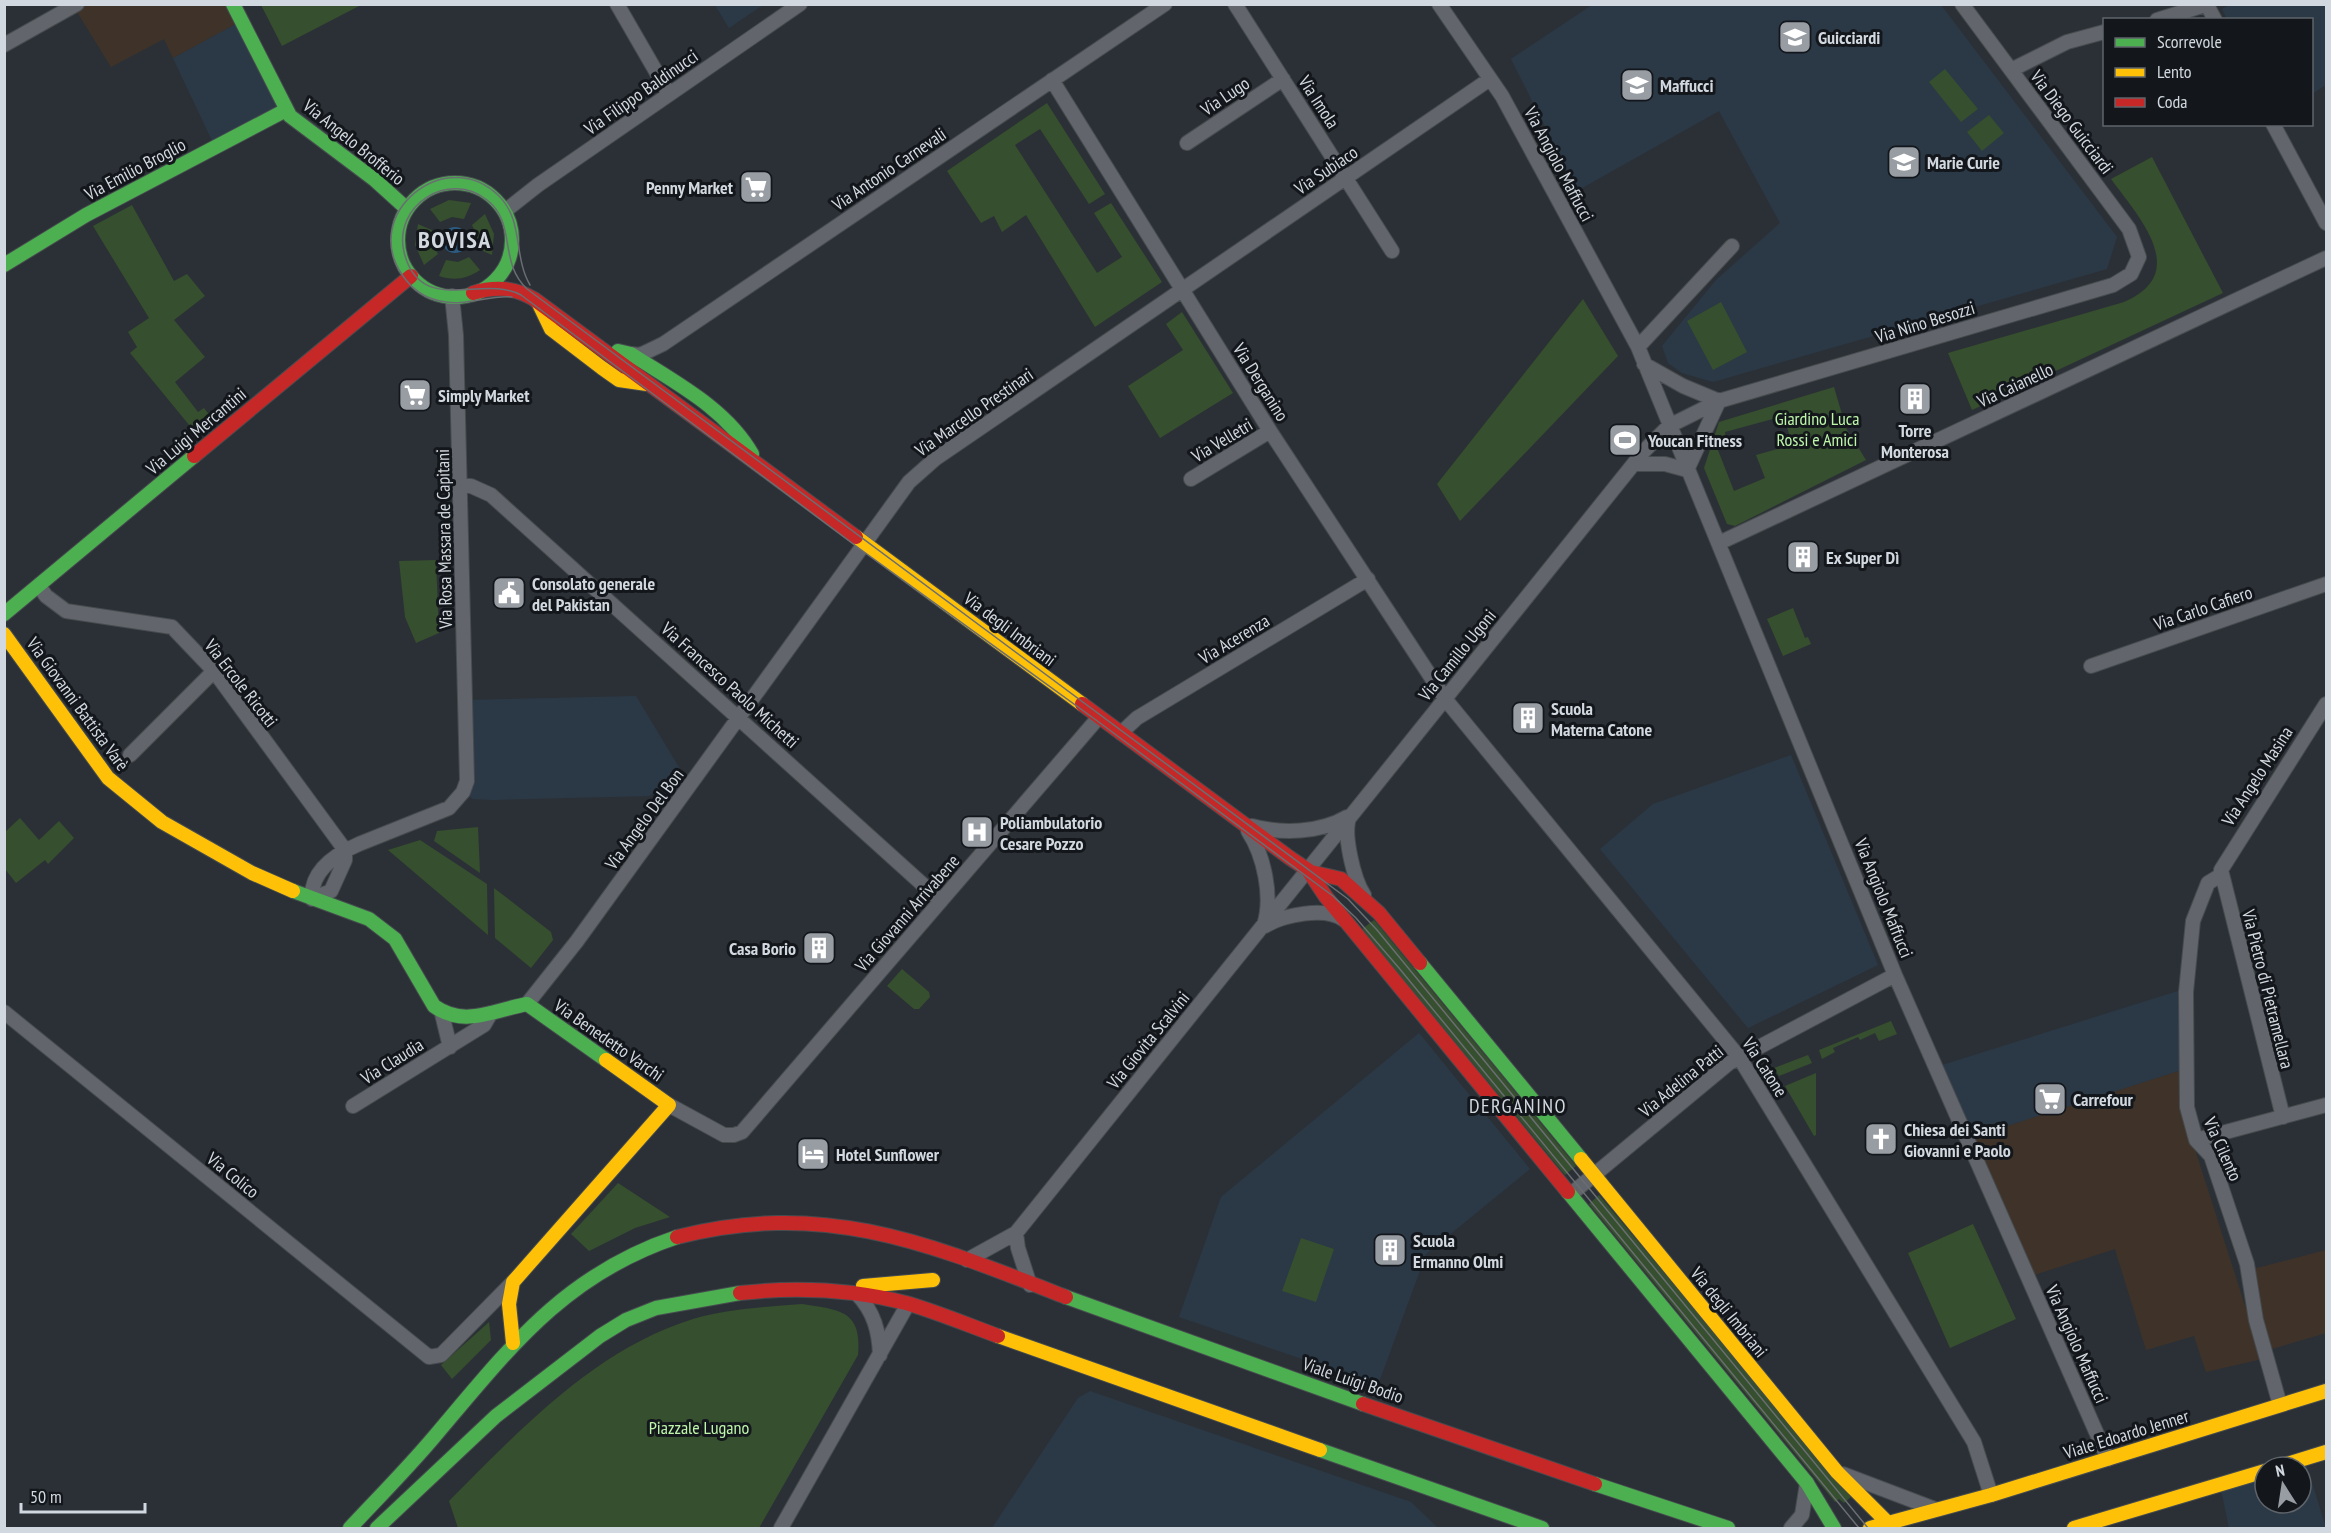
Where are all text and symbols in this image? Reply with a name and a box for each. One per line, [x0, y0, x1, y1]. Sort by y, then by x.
legend [2103, 18, 2313, 126]
school or university icon: Guicciardi [1777, 19, 1813, 55]
place label: Guicciardi [1818, 26, 1880, 49]
text: Scorrevole [2157, 30, 2222, 53]
street label: Via Filippo Baldinucci [579, 44, 702, 140]
text: Lento [2157, 60, 2192, 83]
street label: Via Diego Guicciardi [2025, 65, 2119, 178]
school or university icon: Maffucci [1619, 67, 1655, 103]
street label: Via Imola [1293, 70, 1345, 133]
street label: Via Lugo [1195, 71, 1254, 121]
place label: Maffucci [1660, 74, 1713, 97]
text: Coda [2157, 90, 2188, 113]
street label: Via Angelo Brofferio [298, 93, 410, 190]
street label: Via Angiolo Maffucci [1519, 102, 1599, 225]
street label: Via Antonio Carnevali [827, 122, 950, 216]
street label: Via Emilio Broglio [80, 133, 190, 206]
street label: Via Subiaco [1289, 140, 1362, 200]
school or university icon: Marie Curie [1886, 144, 1922, 180]
place label: Marie Curie [1927, 151, 2000, 174]
supermarket icon: Penny Market [738, 169, 774, 205]
place label: Penny Market [646, 176, 734, 199]
district label: BOVISA [418, 224, 492, 255]
street label: Via Nino Besozzi [1872, 296, 1977, 348]
street label: Via Derganino [1228, 338, 1294, 425]
street label: Via Caianello [1972, 357, 2057, 413]
street label: Via Marcello Prestinari [910, 363, 1038, 462]
supermarket icon: Simply Market [397, 377, 433, 413]
building icon: Torre Monterosa [1897, 381, 1933, 417]
street label: Via Luigi Mercantini [140, 382, 251, 480]
place label: Simply Market [438, 384, 530, 407]
park label: Giardino Luca Rossi e Amici [1775, 407, 1859, 451]
street label: Via Velletri [1186, 413, 1257, 468]
place label: Torre Monterosa [1881, 419, 1949, 463]
sports icon: Youcan Fitness [1607, 422, 1643, 458]
place label: Youcan Fitness [1647, 429, 1742, 452]
street label: Via Rosa Massara de Capitani [431, 449, 457, 630]
building icon: Ex Super Dì [1785, 539, 1821, 575]
place label: Ex Super Dì [1826, 546, 1899, 569]
place label: Consolato generale del Pakistan [532, 572, 655, 616]
public building icon: Consolato generale del Pakistan [491, 575, 527, 611]
street label: Via Carlo Cafiero [2150, 580, 2255, 636]
street label: Via degli Imbriani [959, 586, 1061, 671]
street label: Via Camillo Ugoni [1413, 605, 1501, 706]
street label: Via Acerenza [1194, 609, 1274, 670]
street label: Via Francesco Paolo Michetti [656, 616, 804, 753]
street label: Via Giovanni Battista Varè [21, 632, 134, 775]
street label: Via Ercole Ricotti [199, 634, 283, 732]
place label: Scuola Materna Catone [1551, 697, 1652, 741]
building icon: Scuola Materna Catone [1510, 700, 1546, 736]
street label: Via Angelo Masina [2216, 722, 2298, 831]
street label: Via Angelo Del Bon [599, 764, 688, 875]
place label: Poliambulatorio Cesare Pozzo [1000, 811, 1102, 855]
hospital icon: Poliambulatorio Cesare Pozzo [959, 814, 995, 850]
street label: Via Angiolo Maffucci [1849, 834, 1918, 961]
street label: Via Giovanni Arrivabene [849, 850, 964, 977]
street label: Via Pietro di Pietramellara [2237, 906, 2299, 1071]
building icon: Casa Borio [801, 930, 837, 966]
place label: Casa Borio [729, 937, 796, 960]
street label: Via Giovita Scalvini [1101, 987, 1194, 1094]
street label: Via Benedetto Varchi [549, 993, 668, 1086]
street label: Via Catone [1737, 1032, 1793, 1101]
street label: Via Claudia [356, 1033, 428, 1090]
street label: Via Adelina Patti [1633, 1040, 1728, 1123]
supermarket icon: Carrefour [2032, 1081, 2068, 1117]
place label: Carrefour [2073, 1088, 2134, 1111]
district label: DERGANINO [1469, 1093, 1567, 1119]
street label: Via Cilento [2198, 1113, 2247, 1185]
place label: Chiesa dei Santi Giovanni e Paolo [1904, 1118, 2011, 1162]
church icon: Chiesa dei Santi Giovanni e Paolo [1863, 1121, 1899, 1157]
hotel icon: Hotel Sunflower [795, 1136, 831, 1172]
place label: Hotel Sunflower [836, 1143, 940, 1166]
street label: Via Colico [201, 1146, 264, 1203]
place label: Scuola Ermanno Olmi [1413, 1229, 1503, 1273]
building icon: Scuola Ermanno Olmi [1372, 1232, 1408, 1268]
street label: Via degli Imbriani [1685, 1261, 1772, 1362]
street label: Via Angiolo Maffucci [2040, 1281, 2113, 1406]
street label: Viale Luigi Bodio [1299, 1352, 1407, 1408]
street label: Viale Edoardo Jenner [2060, 1404, 2191, 1464]
park label: Piazzale Lugano [649, 1416, 749, 1439]
north arrow [2253, 1455, 2313, 1515]
text: N [2274, 1460, 2286, 1481]
scale bar [21, 1476, 146, 1514]
text: 50 m [30, 1485, 62, 1508]

